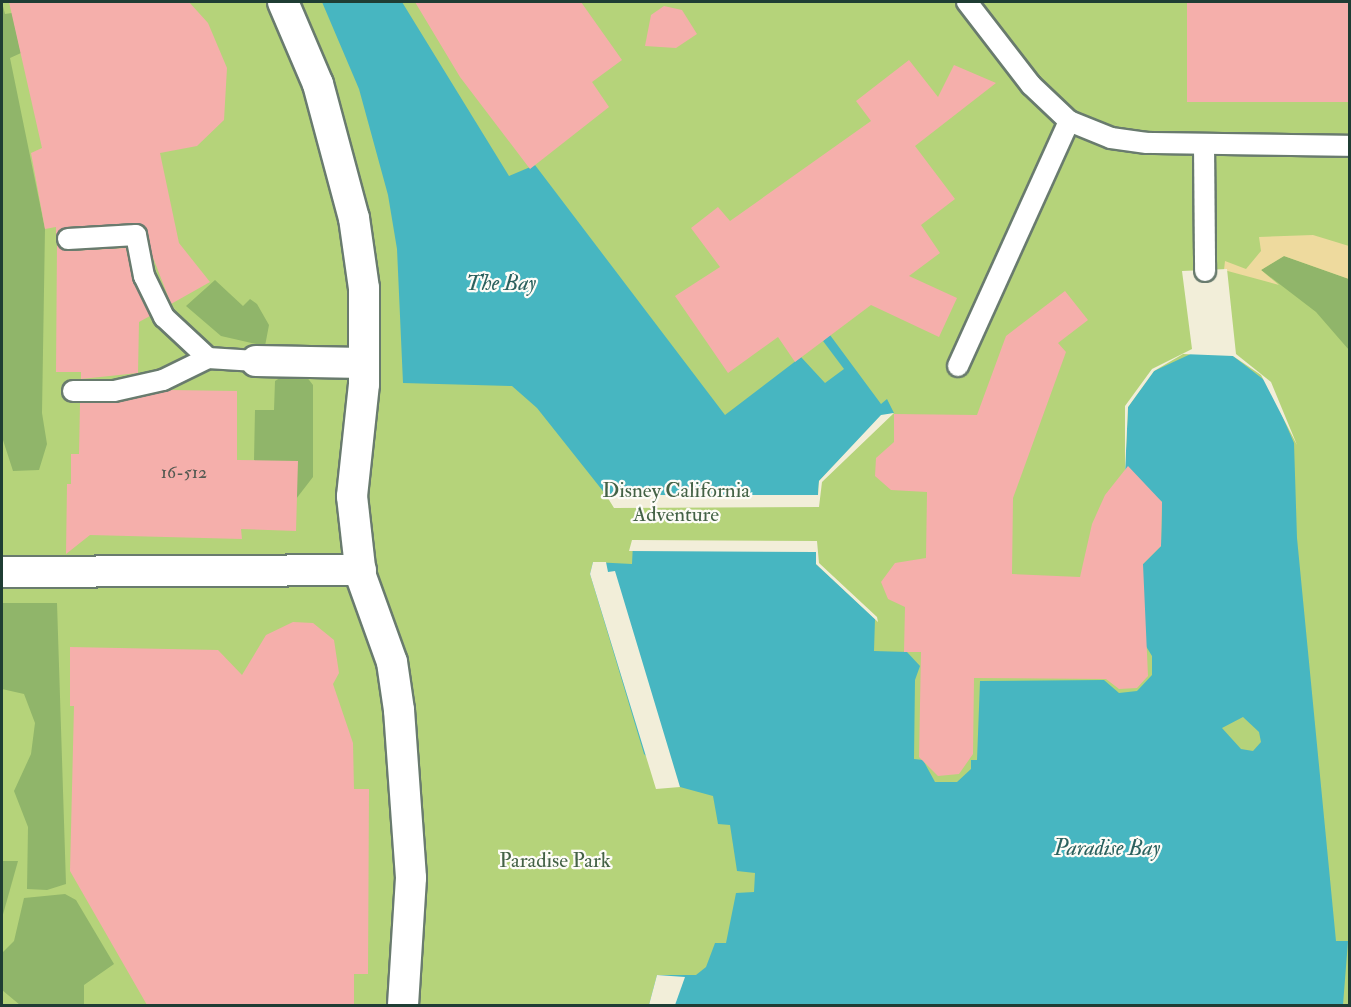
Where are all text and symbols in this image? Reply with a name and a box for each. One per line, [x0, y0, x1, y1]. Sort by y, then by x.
water label: The Bay [466, 271, 536, 297]
house number: 16-512 [161, 462, 207, 484]
park label: Disney California Adventure [602, 478, 750, 528]
water label: Paradise Bay [1054, 836, 1160, 862]
park label: Paradise Park [499, 848, 611, 874]

